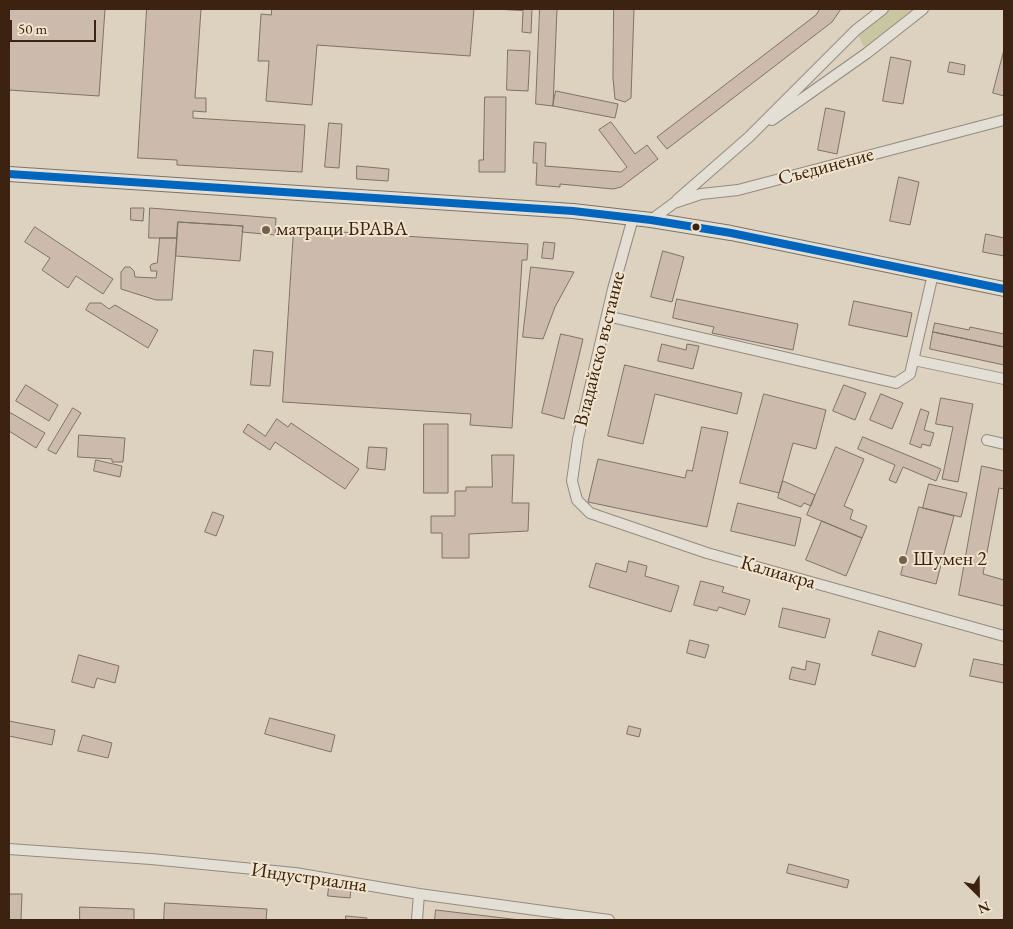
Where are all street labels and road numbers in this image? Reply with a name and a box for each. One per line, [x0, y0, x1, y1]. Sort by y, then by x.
street label: Съединение [775, 143, 877, 191]
street label: Владайско въстание [569, 269, 631, 429]
street label: Калиакра [738, 551, 818, 595]
street label: Индустриална [249, 858, 369, 898]

